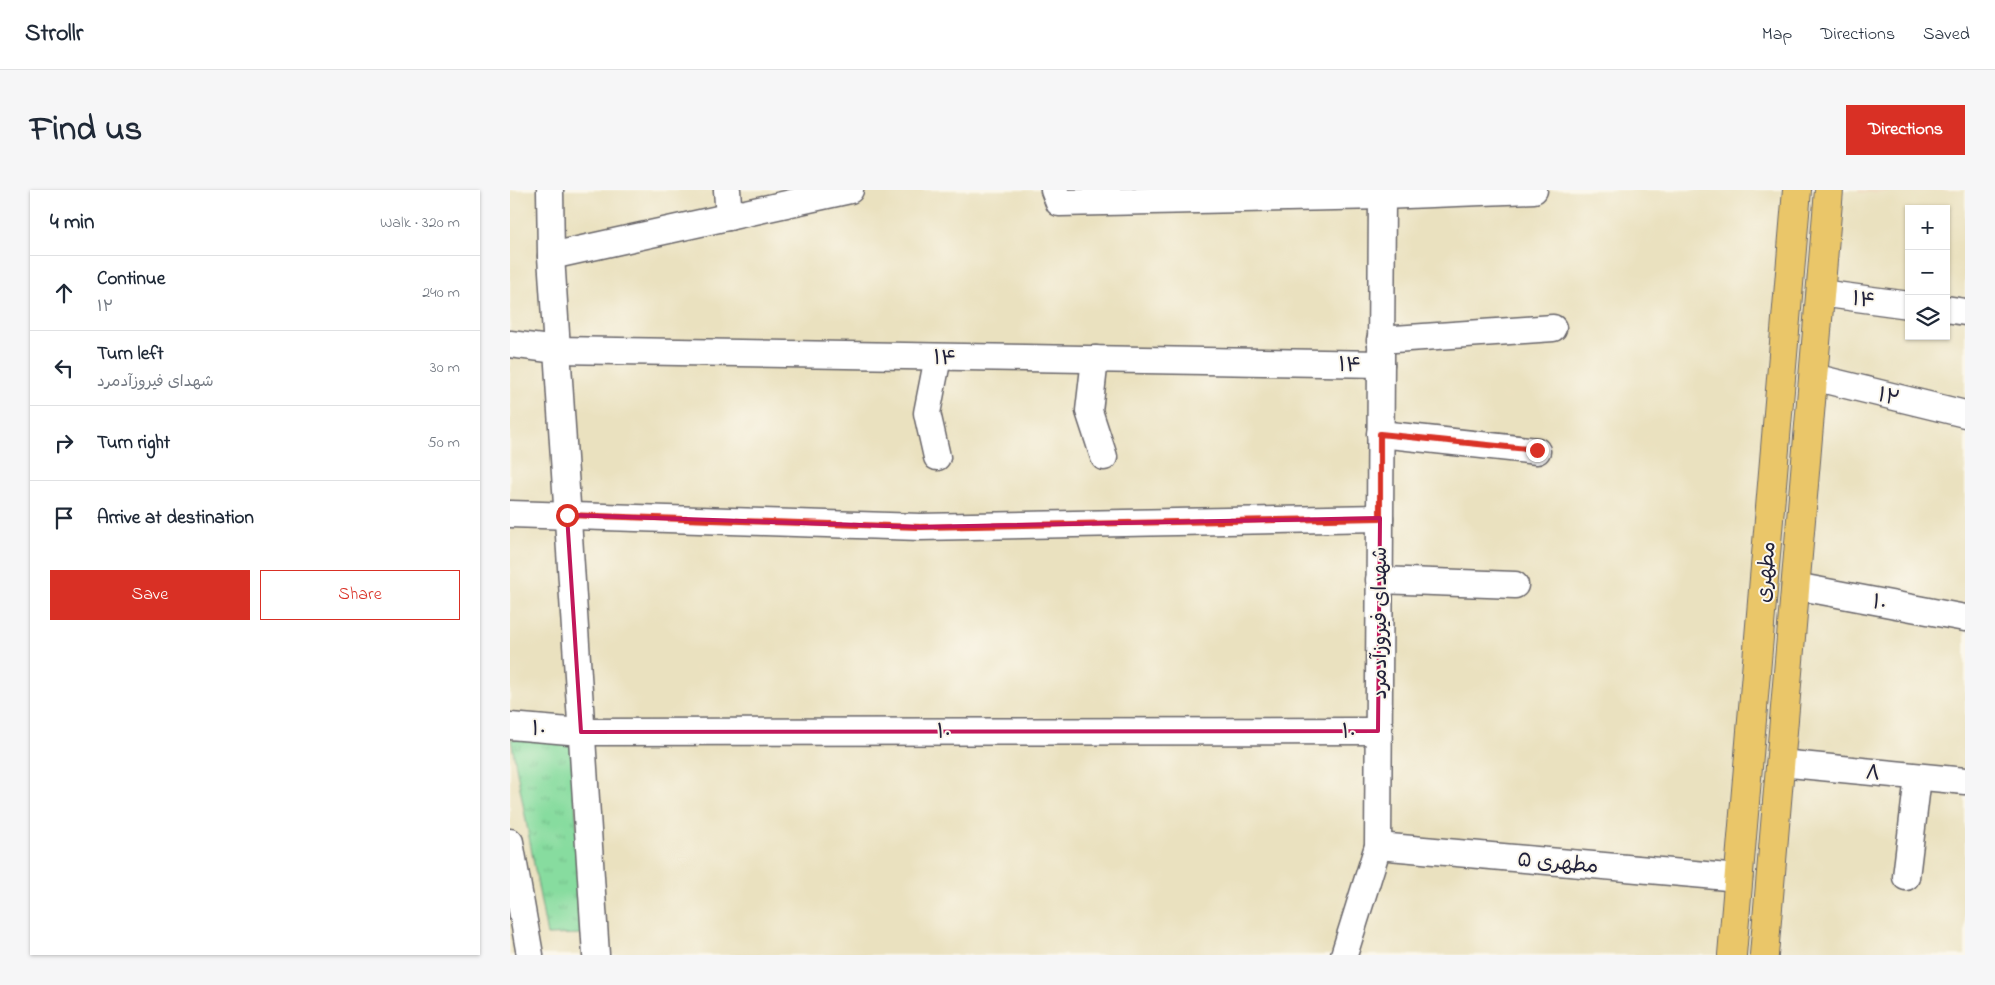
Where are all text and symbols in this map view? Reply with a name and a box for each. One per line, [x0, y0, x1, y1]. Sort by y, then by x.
text: Strollr [25, 17, 83, 52]
text: Map [1762, 22, 1792, 48]
text: Directions [1820, 22, 1895, 48]
text: Saved [1923, 22, 1970, 48]
text: Find us [30, 105, 142, 156]
button: Directions [1846, 105, 1965, 155]
map controls [1905, 205, 1950, 340]
button: + [1905, 205, 1950, 250]
text: 4 min [50, 208, 94, 238]
text: Walk · 320 m [380, 211, 460, 235]
button: − [1905, 250, 1950, 295]
text: Continue [97, 266, 165, 293]
icon: ahead [50, 279, 78, 307]
text: 240 m [422, 281, 460, 305]
street label: ۱۴ [1850, 285, 1877, 317]
text: ۱۲ [97, 295, 114, 319]
button: layers [1905, 295, 1950, 340]
text: Turn left [97, 341, 164, 368]
street label: ۱۴ [933, 344, 957, 374]
street label: ۱۴ [1338, 351, 1362, 381]
icon: left [50, 354, 78, 382]
text: 30 m [430, 356, 460, 380]
text: شهدای فیروزآدمرد [97, 370, 214, 394]
street label: ۱۲ [1874, 381, 1903, 415]
icon: right [50, 429, 78, 457]
text: Turn right [97, 430, 170, 457]
text: 50 m [428, 431, 460, 455]
route end [1526, 439, 1549, 462]
icon: arrive [50, 504, 78, 532]
route start [556, 504, 579, 527]
text: Arrive at destination [97, 505, 254, 532]
street label: مطهری [1749, 540, 1785, 604]
street label: شهدای فیروزآدمرد [1366, 547, 1396, 699]
button: Save [50, 570, 250, 620]
button: Share [260, 570, 460, 620]
street label: ۱۰ [1870, 588, 1890, 620]
street label: ۱۰ [531, 715, 547, 745]
street label: ۱۰ [937, 718, 951, 748]
street label: ۱۰ [1342, 718, 1356, 748]
street label: ۸ [1864, 758, 1882, 790]
street label: مطهری ۵ [1516, 846, 1600, 882]

